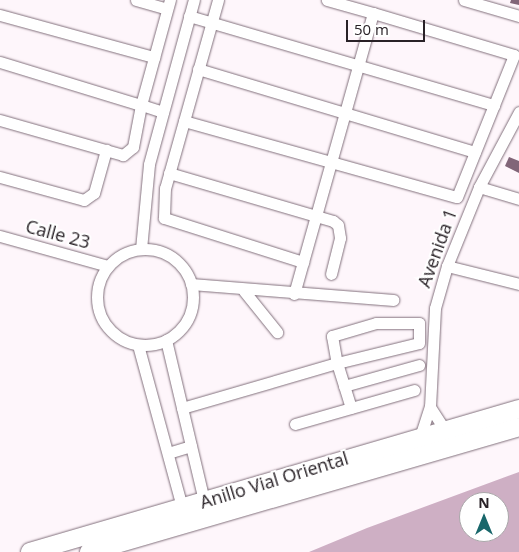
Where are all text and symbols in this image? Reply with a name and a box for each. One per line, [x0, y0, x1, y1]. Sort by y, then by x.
scale bar [349, 10, 428, 42]
text: 50 m [354, 19, 389, 39]
street label: Avenida 1 [413, 206, 461, 290]
street label: Calle 23 [23, 215, 93, 253]
street label: Anillo Vial Oriental [197, 447, 351, 513]
north arrow [459, 492, 509, 542]
text: N [478, 493, 490, 512]

